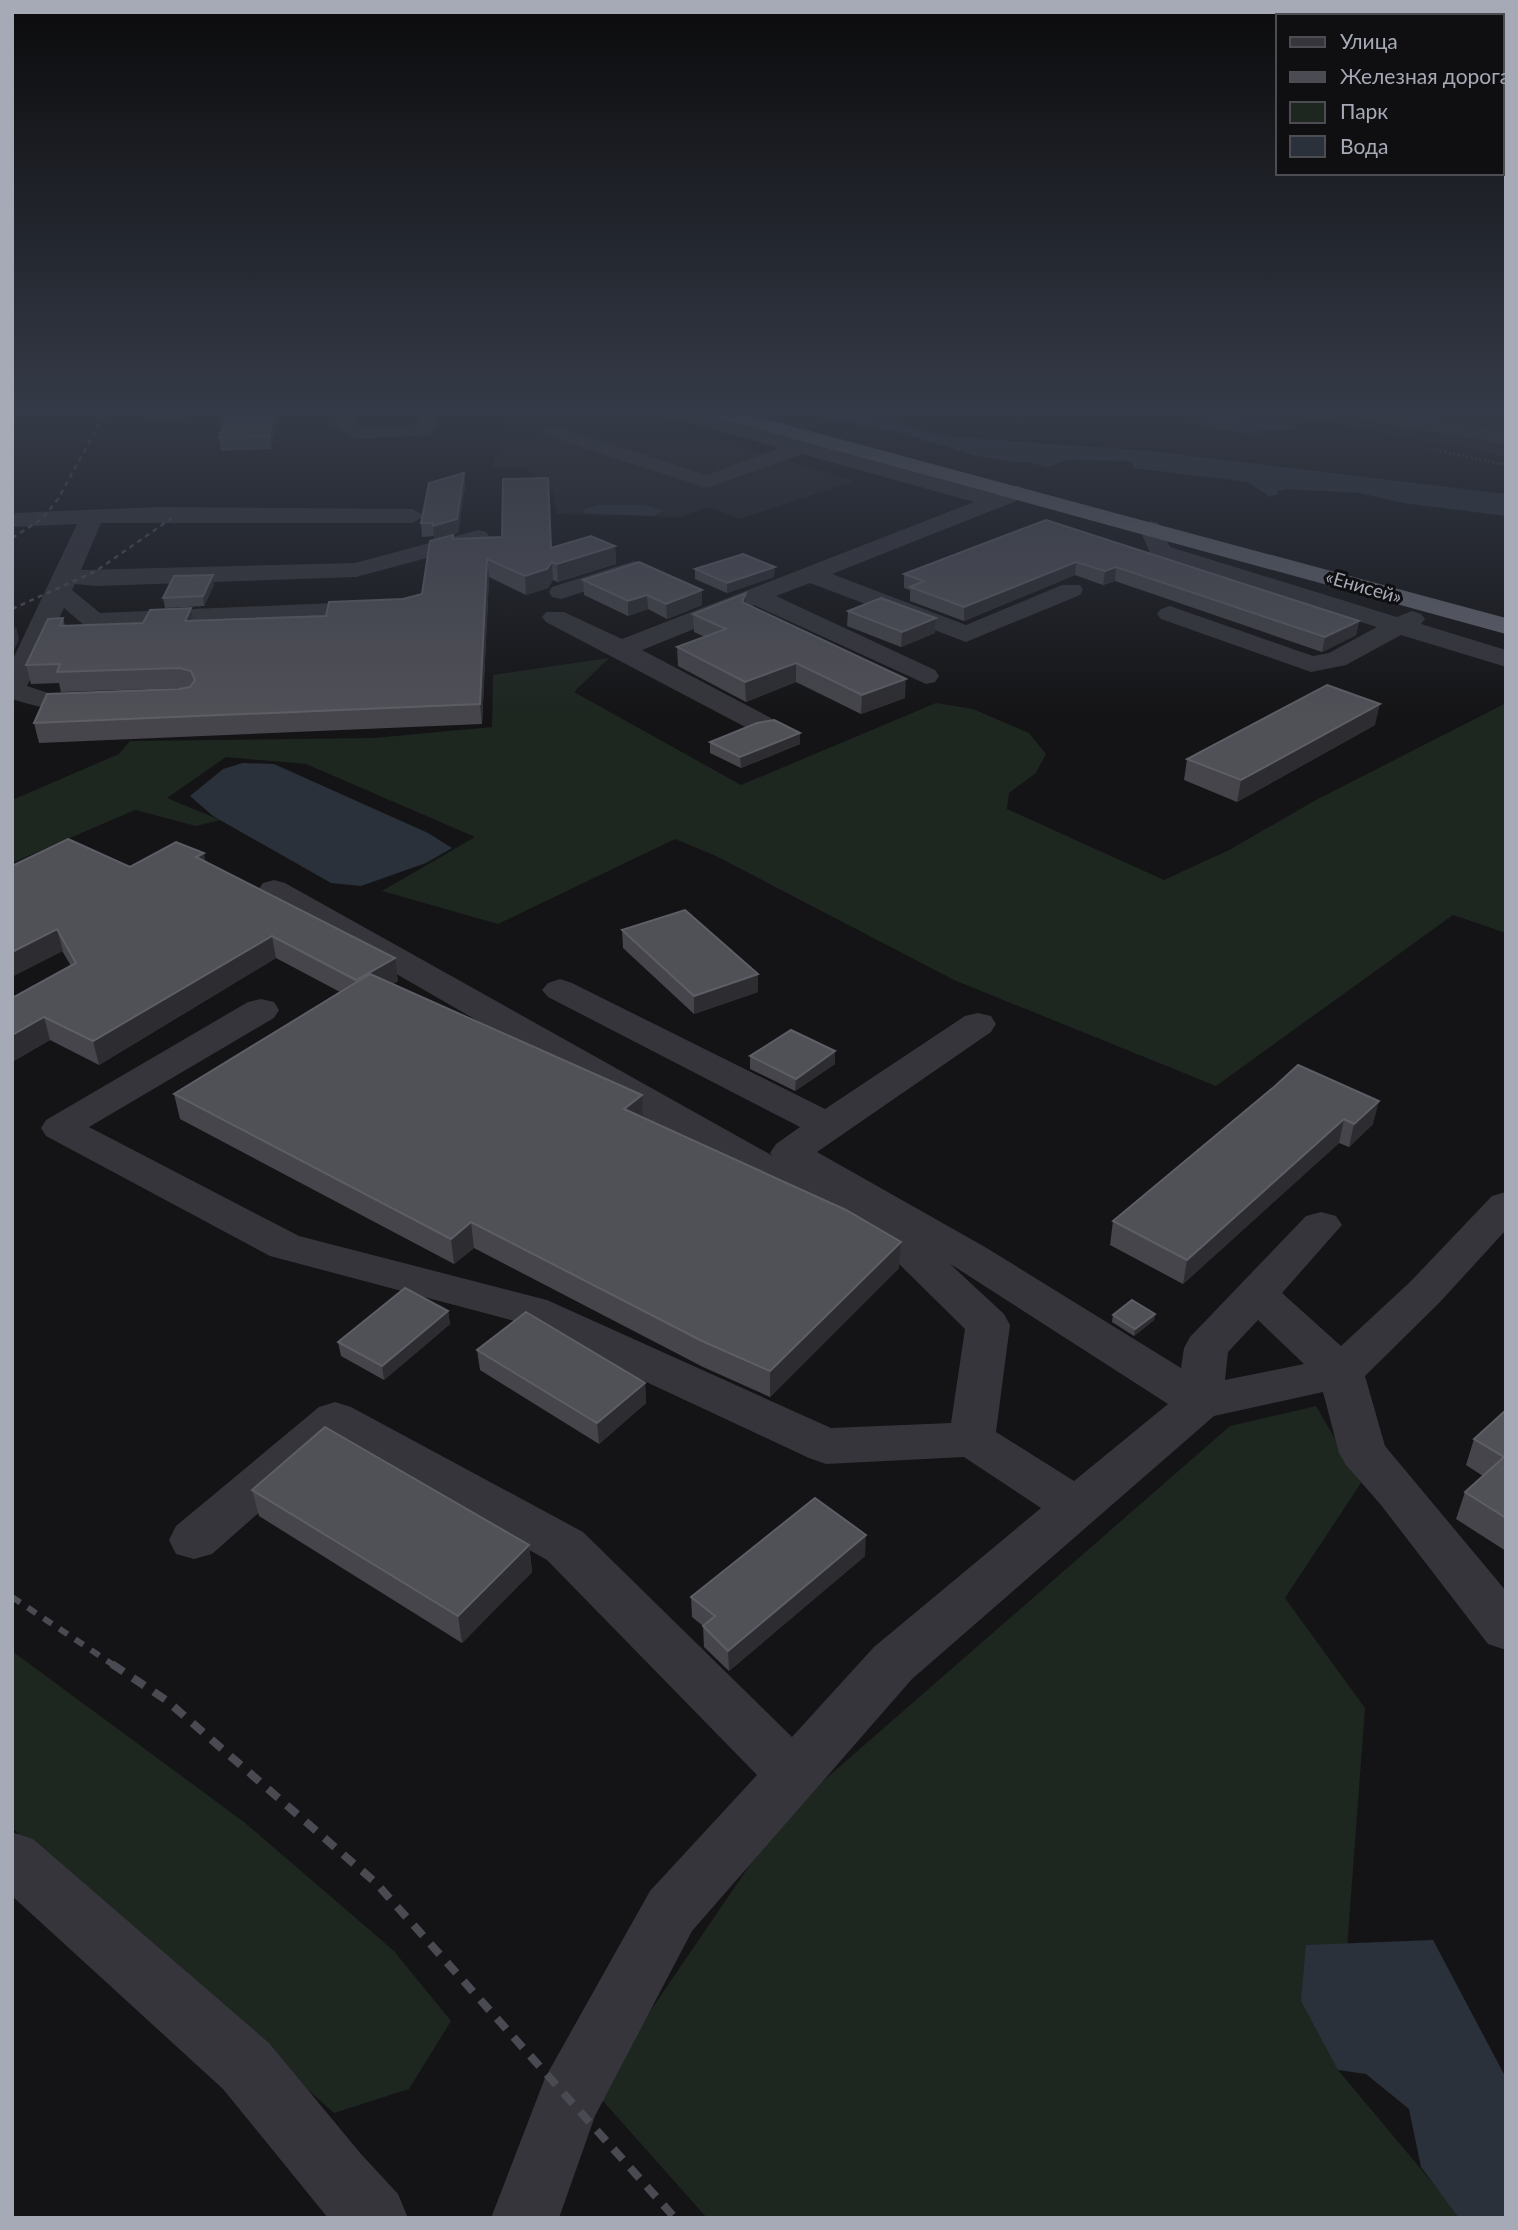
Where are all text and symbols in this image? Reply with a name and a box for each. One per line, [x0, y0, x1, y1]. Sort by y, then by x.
legend [1276, 14, 1504, 175]
text: Улица [1340, 28, 1398, 53]
text: Железная дорога [1340, 63, 1510, 88]
text: Парк [1340, 98, 1388, 123]
text: Вода [1340, 133, 1388, 158]
street label: «Енисей» [1323, 564, 1405, 608]

